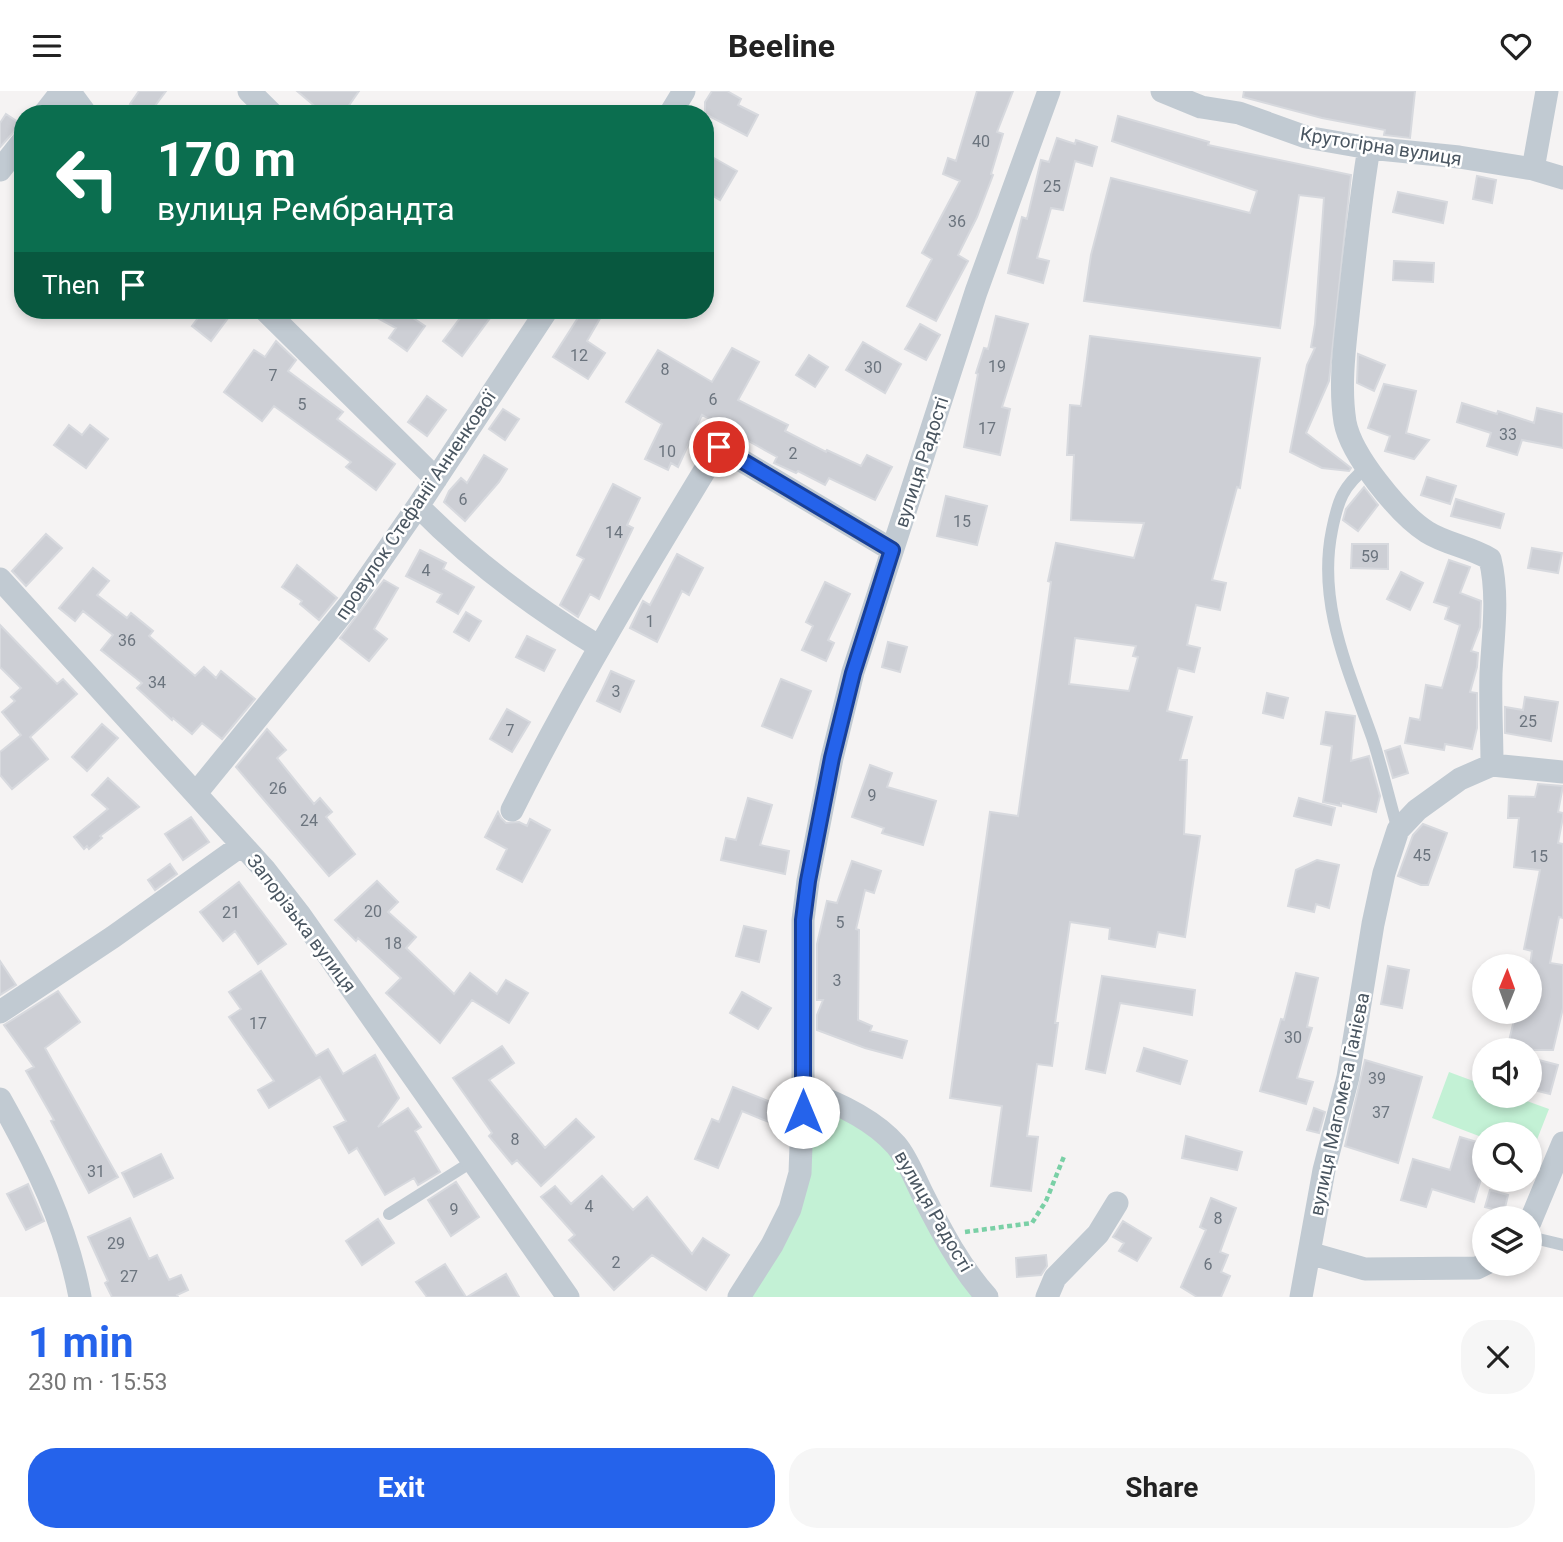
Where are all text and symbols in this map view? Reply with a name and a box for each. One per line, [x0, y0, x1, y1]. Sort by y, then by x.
icon: menu [28, 27, 66, 65]
text: Beeline [728, 27, 835, 65]
icon: heart [1497, 27, 1535, 65]
street label: Крутогірна вулиця [1298, 122, 1463, 171]
text: 170 m [157, 131, 296, 188]
house number: 40 [972, 132, 990, 151]
icon: left [42, 133, 133, 224]
house number: 25 [1043, 177, 1061, 196]
text: вулиця Рембрандта [157, 190, 455, 228]
house number: 36 [948, 212, 966, 231]
icon: arrive [114, 266, 152, 304]
text: Then [42, 270, 100, 300]
house number: 12 [570, 346, 588, 365]
house number: 19 [988, 357, 1006, 376]
house number: 30 [864, 358, 882, 377]
house number: 8 [661, 360, 670, 379]
house number: 7 [269, 366, 278, 385]
street label: провулок Стефанії Анненкової [330, 385, 502, 624]
house number: 6 [709, 390, 718, 409]
street label: вулиця Радості [890, 394, 953, 530]
house number: 5 [298, 395, 307, 414]
pin [689, 417, 749, 477]
house number: 17 [978, 419, 996, 438]
house number: 33 [1499, 425, 1517, 444]
icon: arrive [700, 428, 738, 466]
house number: 10 [658, 442, 676, 461]
house number: 2 [789, 444, 798, 463]
house number: 6 [459, 490, 468, 509]
house number: 15 [953, 512, 971, 531]
house number: 14 [605, 523, 623, 542]
house number: 59 [1361, 547, 1379, 566]
house number: 4 [422, 561, 431, 580]
house number: 1 [646, 612, 655, 631]
house number: 36 [118, 631, 136, 650]
house number: 34 [148, 673, 166, 692]
house number: 3 [612, 682, 621, 701]
house number: 25 [1519, 712, 1537, 731]
house number: 7 [506, 721, 515, 740]
house number: 26 [269, 779, 287, 798]
house number: 9 [868, 786, 877, 805]
house number: 24 [300, 811, 318, 830]
house number: 45 [1413, 846, 1431, 865]
house number: 15 [1530, 847, 1548, 866]
street label: Запорізька вулиця [242, 850, 361, 997]
house number: 20 [364, 902, 382, 921]
house number: 21 [222, 903, 240, 922]
house number: 5 [836, 913, 845, 932]
house number: 18 [384, 934, 402, 953]
north arrow [1472, 954, 1542, 1024]
map controls [1472, 954, 1542, 1276]
house number: 3 [833, 971, 842, 990]
street label: вулиця Магомета Ганієва [1305, 990, 1374, 1218]
house number: 17 [249, 1014, 267, 1033]
house number: 30 [1284, 1028, 1302, 1047]
button: sound [1472, 1038, 1542, 1108]
house number: 39 [1368, 1069, 1386, 1088]
position arrow [766, 1075, 840, 1149]
house number: 37 [1372, 1103, 1390, 1122]
button: search [1472, 1122, 1542, 1192]
house number: 8 [511, 1130, 520, 1149]
street label: вулиця Радості [890, 1147, 978, 1276]
house number: 31 [87, 1162, 105, 1181]
house number: 4 [585, 1197, 594, 1216]
house number: 9 [450, 1200, 459, 1219]
button: layers [1472, 1206, 1542, 1276]
house number: 8 [1214, 1209, 1223, 1228]
house number: 29 [107, 1234, 125, 1253]
house number: 2 [612, 1253, 621, 1272]
house number: 6 [1204, 1255, 1213, 1274]
house number: 27 [120, 1267, 138, 1286]
text: 1 min [28, 1318, 134, 1367]
button: close [1461, 1320, 1535, 1394]
text: 230 m · 15:53 [28, 1369, 167, 1396]
button: Exit [28, 1448, 775, 1528]
button: Share [789, 1448, 1535, 1528]

